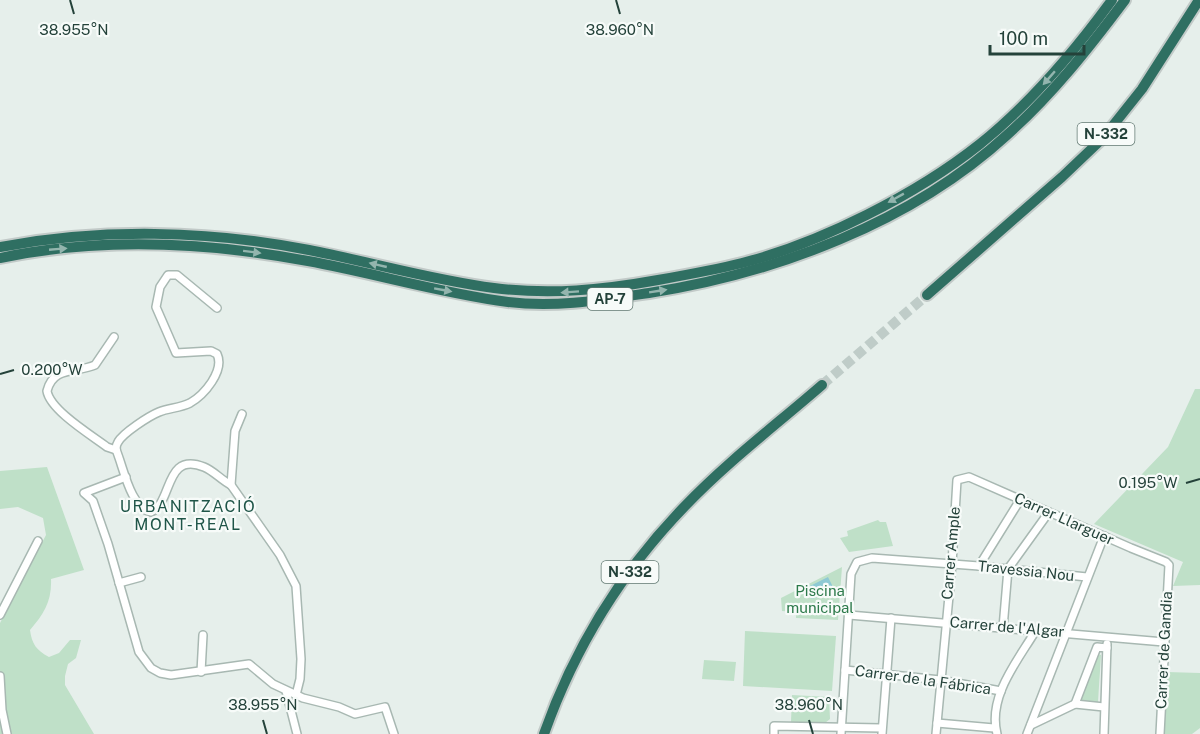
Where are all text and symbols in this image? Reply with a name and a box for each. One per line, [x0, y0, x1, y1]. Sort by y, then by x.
scale bar [990, 18, 1084, 56]
text: 38.955°N [39, 21, 109, 38]
text: 38.960°N [586, 21, 654, 38]
text: 100 m [999, 28, 1048, 49]
one-way arrow [1042, 70, 1055, 86]
road number: N-332 [1078, 123, 1134, 145]
one-way arrow [888, 193, 904, 204]
one-way arrow [48, 244, 67, 254]
one-way arrow [243, 247, 262, 257]
one-way arrow [368, 260, 387, 269]
one-way arrow [434, 286, 453, 295]
one-way arrow [561, 287, 580, 297]
one-way arrow [648, 287, 667, 296]
road number: AP-7 [588, 288, 632, 310]
text: 0.200°W [21, 361, 83, 378]
text: 0.195°W [1119, 474, 1177, 491]
street label: Carrer Llarguer [1012, 489, 1117, 548]
district label: URBANITZACIÓ MONT-REAL [120, 496, 256, 534]
street label: Carrer Ample [938, 506, 963, 600]
street label: Travessia Nou [977, 557, 1075, 584]
road number: N-332 [602, 561, 658, 583]
park label: Piscina municipal [786, 582, 854, 616]
street label: Carrer de Gandia [1152, 591, 1175, 709]
street label: Carrer de l'Algar [949, 613, 1065, 640]
street label: Carrer de la Fábrica [854, 662, 992, 697]
text: 38.955°N [228, 696, 298, 713]
text: 38.960°N [775, 696, 843, 713]

